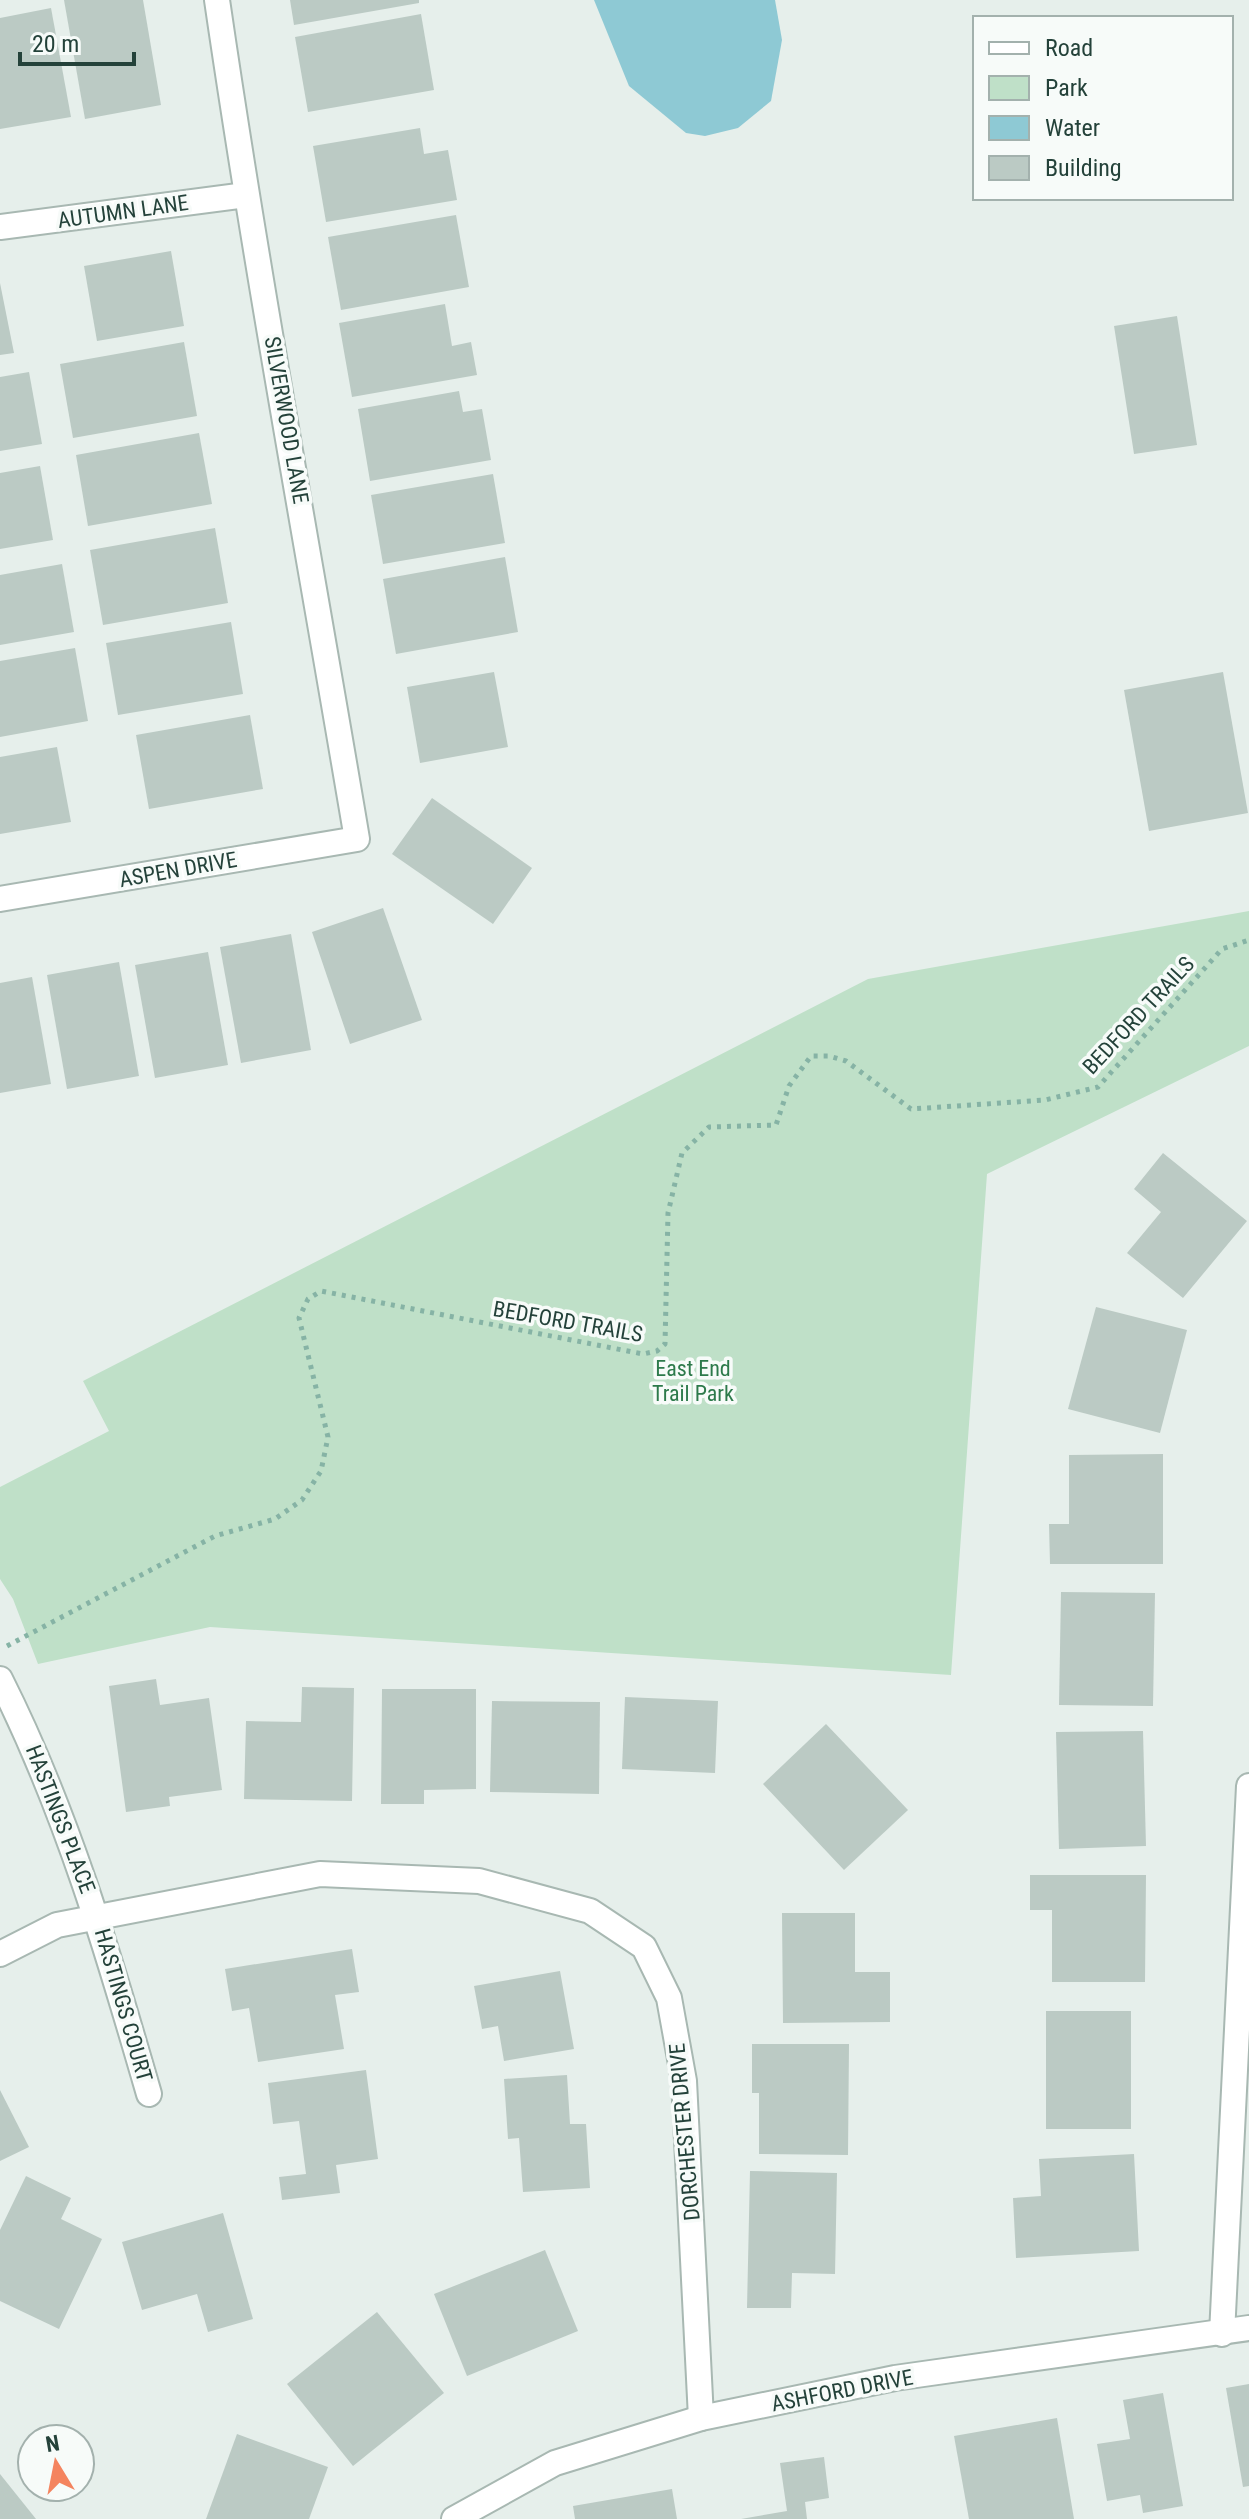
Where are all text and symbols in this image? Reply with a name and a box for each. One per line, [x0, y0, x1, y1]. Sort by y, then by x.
scale bar [20, 16, 134, 66]
legend [973, 16, 1233, 200]
text: 20 m [32, 30, 79, 58]
text: Road [1045, 34, 1093, 62]
text: Park [1045, 74, 1088, 102]
text: Water [1045, 114, 1100, 142]
text: Building [1045, 154, 1122, 182]
street label: AUTUMN LANE [56, 190, 190, 233]
street label: SILVERWOOD LANE [260, 335, 314, 506]
street label: ASPEN DRIVE [117, 847, 239, 892]
street label: BEDFORD TRAILS [1078, 951, 1199, 1079]
street label: BEDFORD TRAILS [491, 1296, 645, 1347]
park label: East End Trail Park [652, 1356, 734, 1406]
street label: HASTINGS PLACE [21, 1742, 100, 1897]
street label: HASTINGS COURT [90, 1926, 157, 2085]
street label: DORCHESTER DRIVE [664, 2042, 705, 2222]
street label: ASHFORD DRIVE [769, 2364, 915, 2416]
north arrow [16, 2423, 96, 2503]
text: N [44, 2430, 61, 2457]

